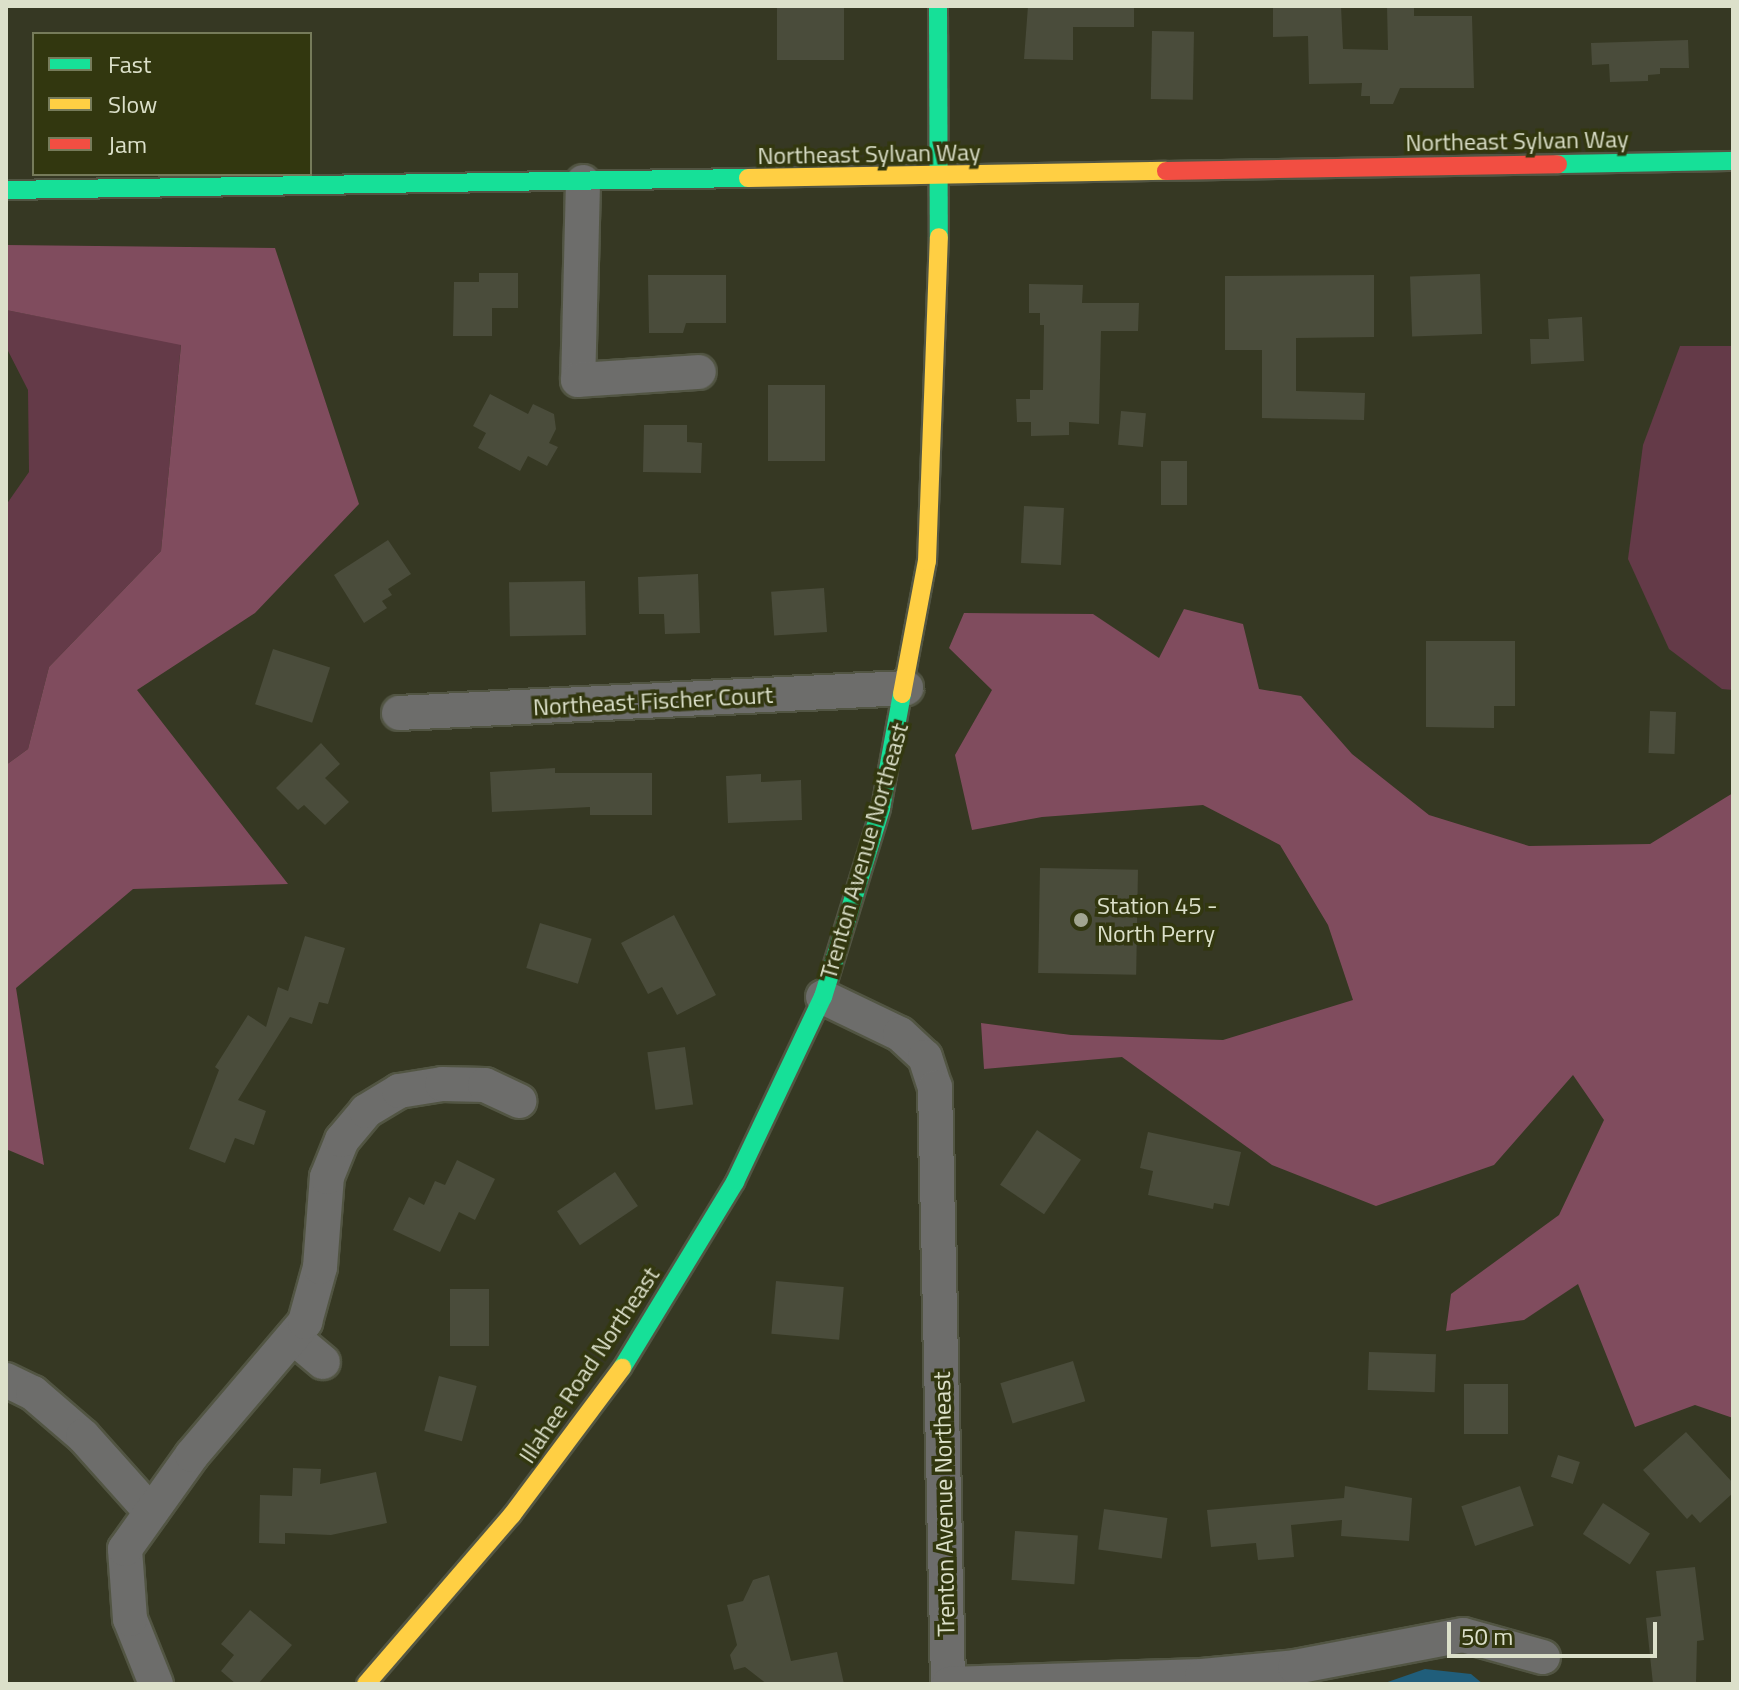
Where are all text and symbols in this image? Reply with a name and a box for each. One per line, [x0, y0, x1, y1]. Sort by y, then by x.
legend [32, 32, 312, 176]
text: Fast [108, 46, 151, 82]
text: Slow [108, 86, 157, 122]
street label: Northeast Sylvan Way [1405, 125, 1629, 157]
text: Jam [108, 126, 147, 162]
street label: Northeast Sylvan Way [757, 138, 981, 170]
street label: Northeast Fischer Court [532, 680, 774, 722]
street label: Trenton Avenue Northeast [814, 720, 914, 982]
place label: Station 45 - North Perry [1097, 892, 1217, 948]
marker: Station 45 - North Perry [1072, 911, 1090, 929]
street label: Illahee Road Northeast [513, 1261, 665, 1469]
street label: Trenton Avenue Northeast [927, 1371, 961, 1637]
scale bar [1451, 1606, 1661, 1656]
text: 50 m [1461, 1618, 1513, 1654]

